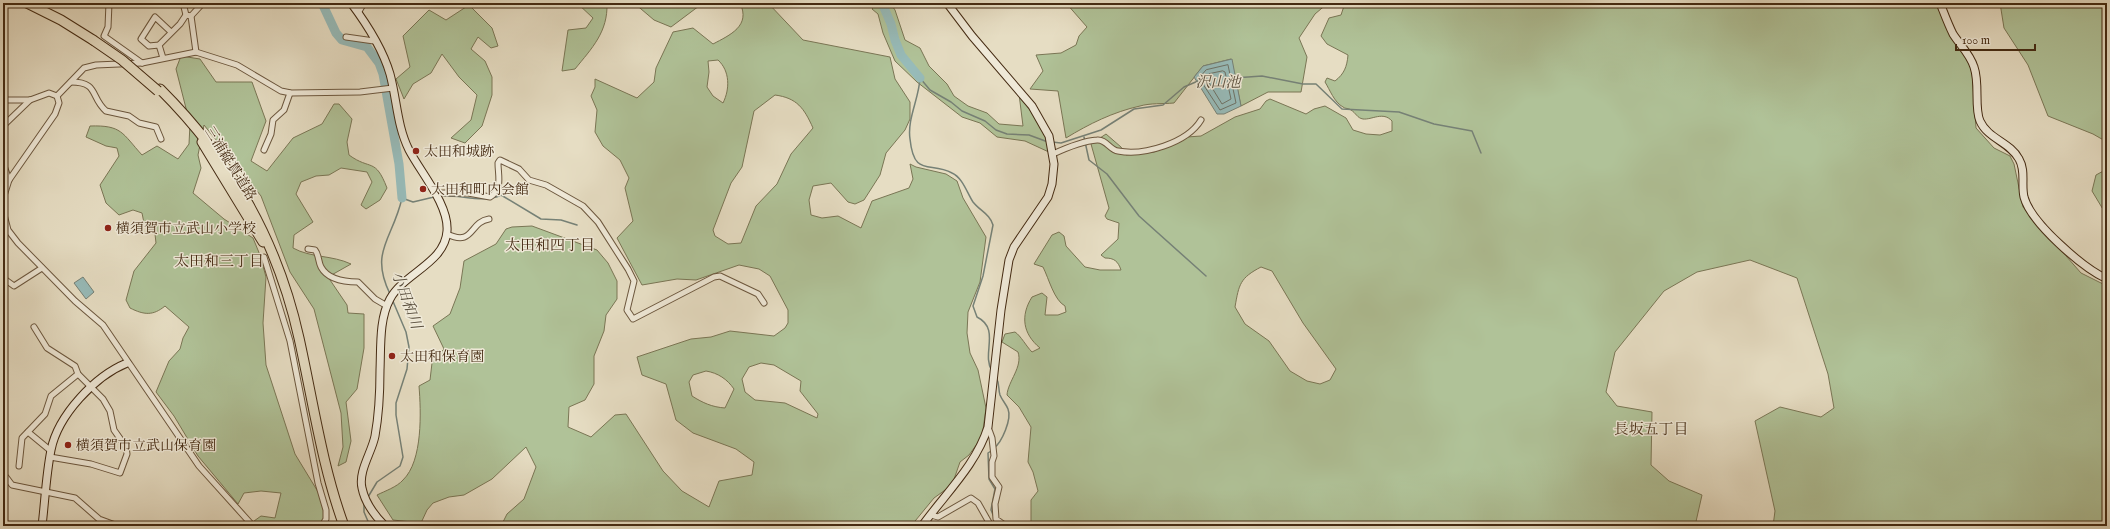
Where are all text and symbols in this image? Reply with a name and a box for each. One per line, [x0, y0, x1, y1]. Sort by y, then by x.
scale bar [1956, 26, 2035, 52]
text: 100 m [1962, 33, 1990, 48]
water label: 沢山池 [1195, 73, 1242, 92]
street label: 三浦縦貫道路 [200, 123, 260, 204]
place label: 太田和城跡 [424, 143, 494, 161]
marker: 太田和城跡 [411, 146, 421, 156]
place label: 太田和町内会館 [431, 181, 529, 199]
marker: 太田和町内会館 [418, 184, 428, 194]
place label: 横須賀市立武山小学校 [116, 220, 256, 238]
marker: 横須賀市立武山小学校 [103, 223, 113, 233]
district label: 太田和四丁目 [505, 236, 595, 255]
district label: 太田和三丁目 [174, 252, 264, 271]
water label: 小田和川 [387, 269, 426, 333]
place label: 太田和保育園 [400, 348, 484, 366]
marker: 太田和保育園 [387, 351, 397, 361]
district label: 長坂五丁目 [1613, 420, 1689, 439]
place label: 横須賀市立武山保育園 [76, 437, 216, 455]
marker: 横須賀市立武山保育園 [63, 440, 73, 450]

